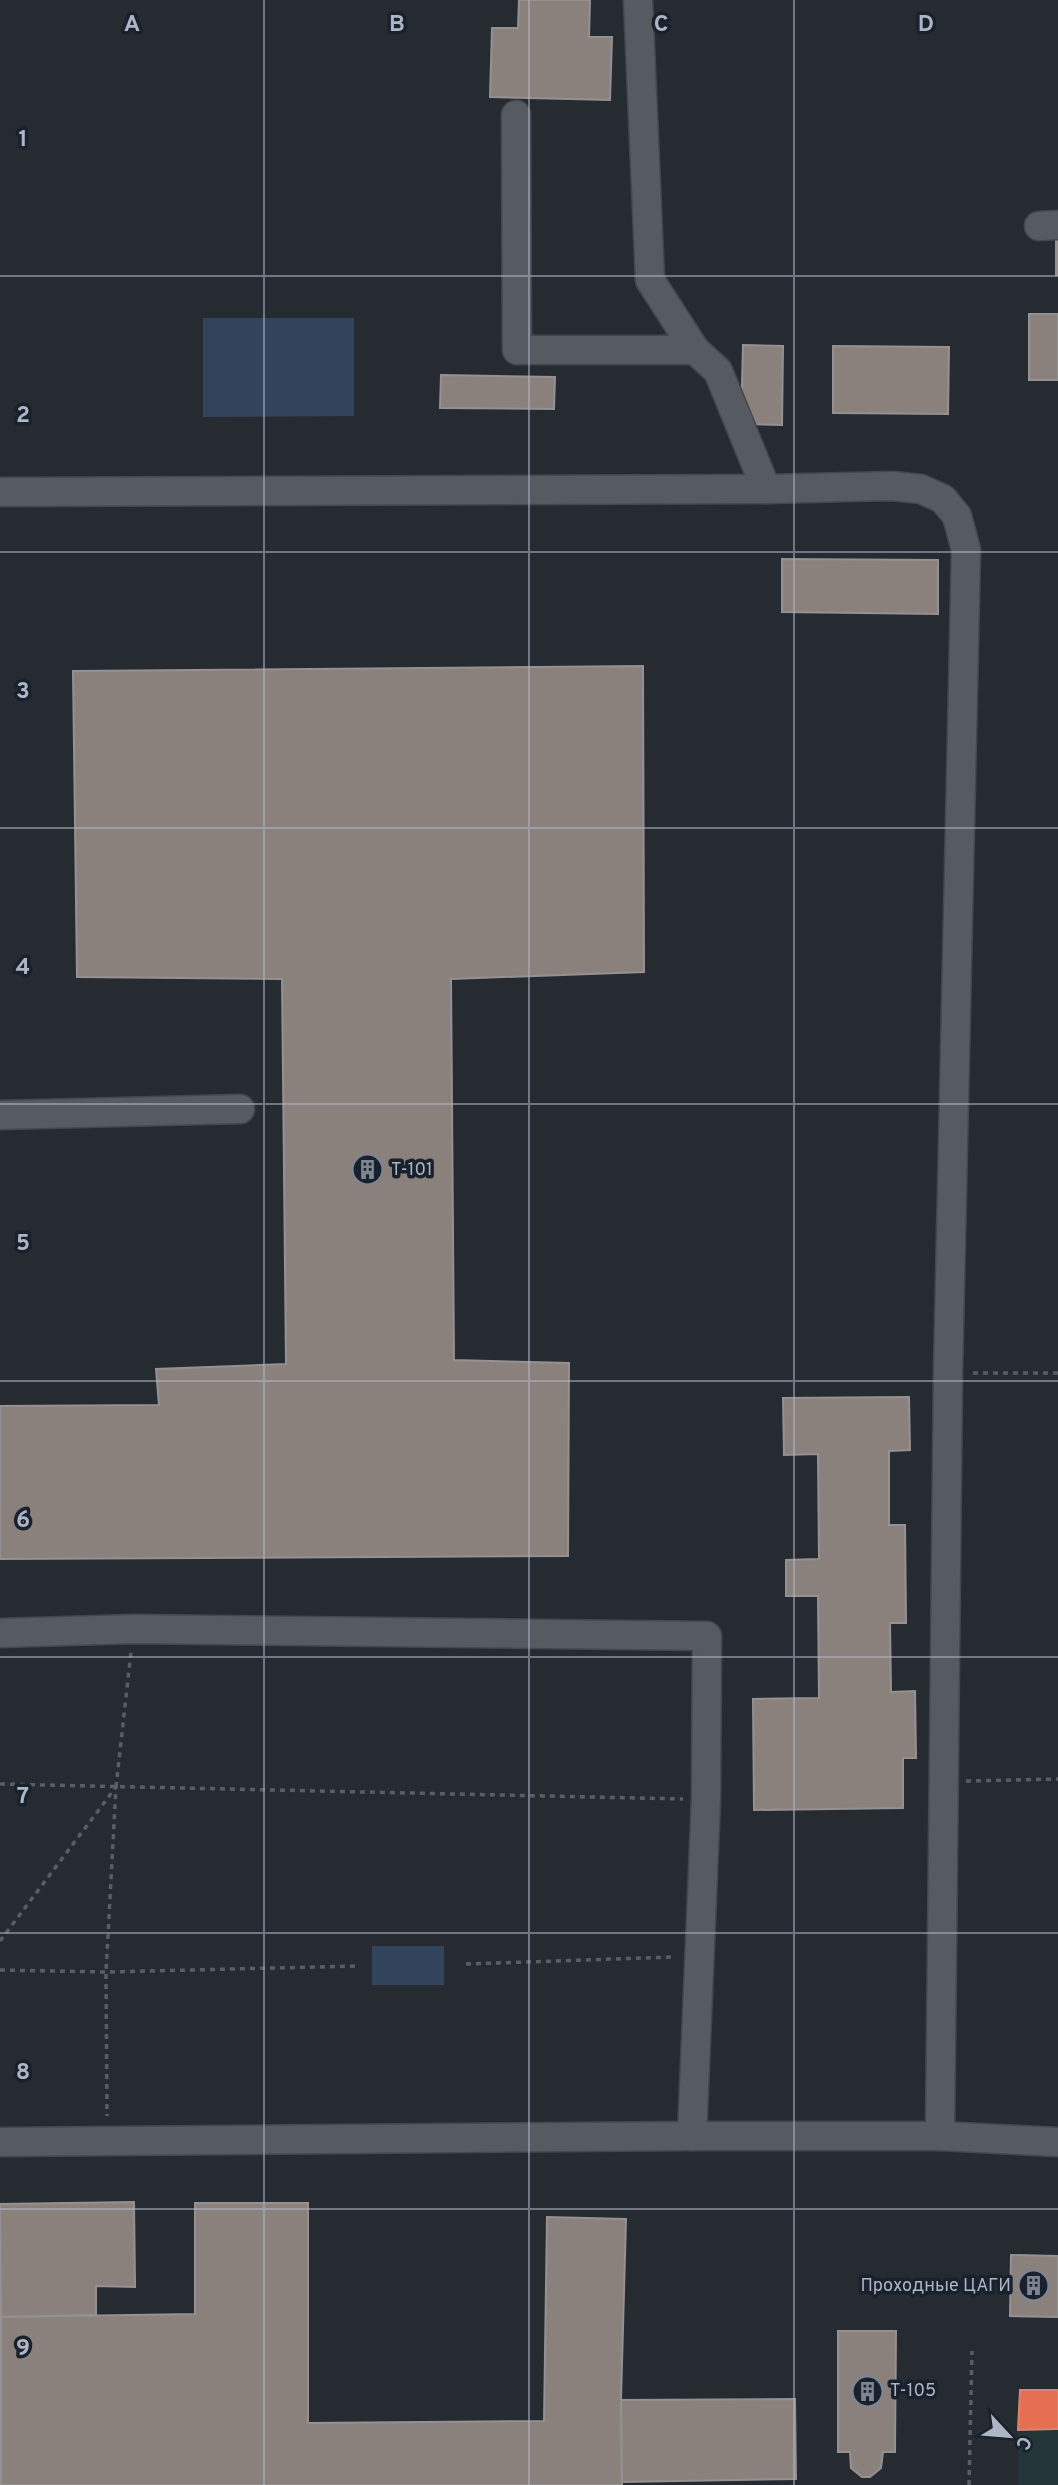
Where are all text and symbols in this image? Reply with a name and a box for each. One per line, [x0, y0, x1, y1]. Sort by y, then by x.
text: A [124, 11, 140, 40]
text: B [389, 11, 405, 40]
text: C [654, 11, 668, 40]
text: D [918, 11, 934, 40]
text: 1 [18, 126, 28, 155]
text: 2 [16, 402, 30, 431]
text: 3 [16, 678, 30, 707]
text: 4 [16, 954, 30, 983]
building icon: Т-101 [351, 1153, 385, 1187]
place label: Т-101 [391, 1159, 433, 1182]
text: 5 [16, 1230, 30, 1259]
text: 6 [16, 1507, 30, 1536]
text: 7 [17, 1783, 29, 1812]
text: 8 [16, 2059, 30, 2088]
building icon: Проходные ЦАГИ [1017, 2269, 1051, 2303]
place label: Проходные ЦАГИ [860, 2275, 1011, 2298]
text: 9 [16, 2335, 30, 2364]
building icon: Т-105 [850, 2374, 884, 2408]
place label: Т-105 [890, 2380, 936, 2403]
north arrow [974, 2401, 1044, 2471]
text: С [1009, 2432, 1036, 2453]

